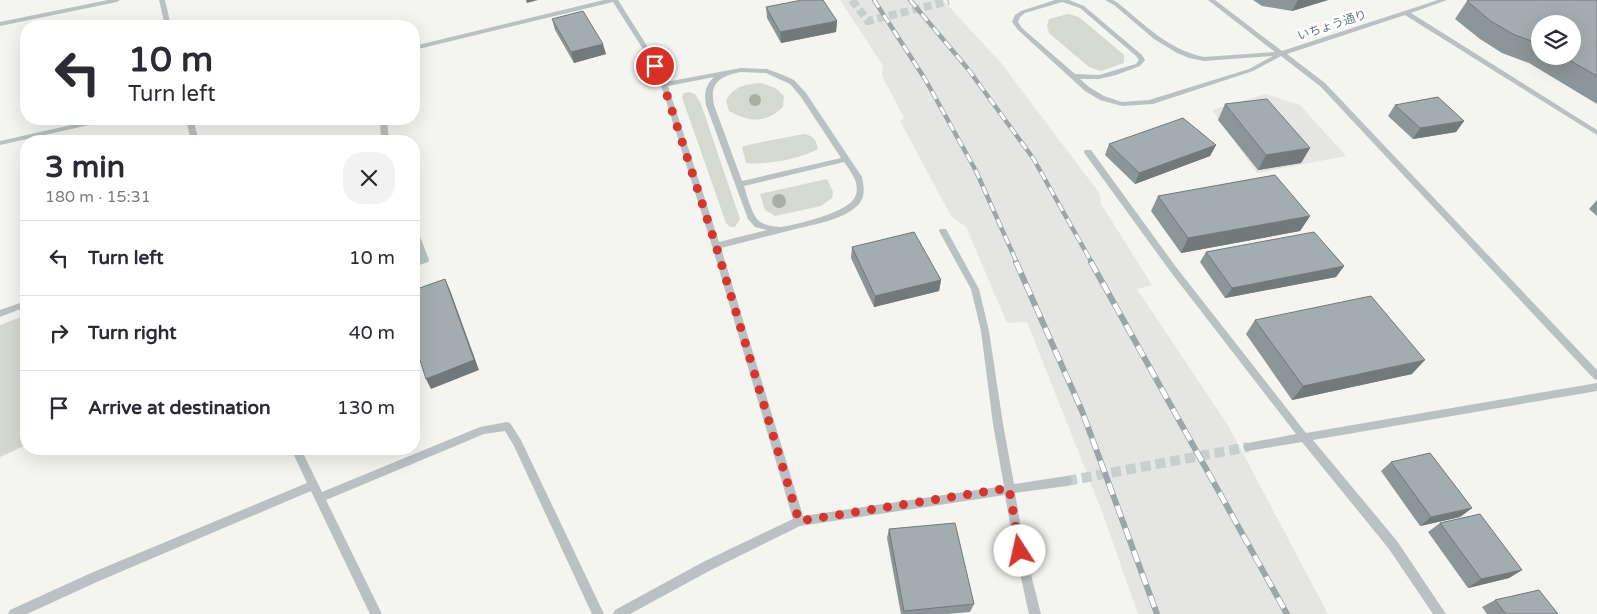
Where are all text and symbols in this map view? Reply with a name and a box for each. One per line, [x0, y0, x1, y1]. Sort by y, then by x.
street label: いちょう通り [1296, 7, 1368, 43]
map controls [1531, 15, 1581, 65]
button: layers [1531, 15, 1581, 65]
text: 10 m [128, 39, 213, 81]
icon: left [45, 40, 110, 105]
pin [634, 45, 676, 87]
icon: arrive [641, 52, 669, 80]
text: Turn left [128, 81, 216, 107]
text: 3 min [45, 149, 125, 186]
button: close [343, 152, 395, 204]
text: 180 m · 15:31 [45, 187, 151, 207]
icon: left [45, 244, 73, 272]
text: Turn left [88, 247, 164, 269]
text: 10 m [349, 247, 395, 269]
icon: right [45, 319, 73, 347]
text: Turn right [88, 322, 176, 344]
text: 40 m [349, 322, 395, 344]
icon: arrive [45, 394, 73, 422]
text: Arrive at destination [88, 397, 271, 419]
text: 130 m [337, 397, 395, 419]
position arrow [993, 524, 1045, 576]

